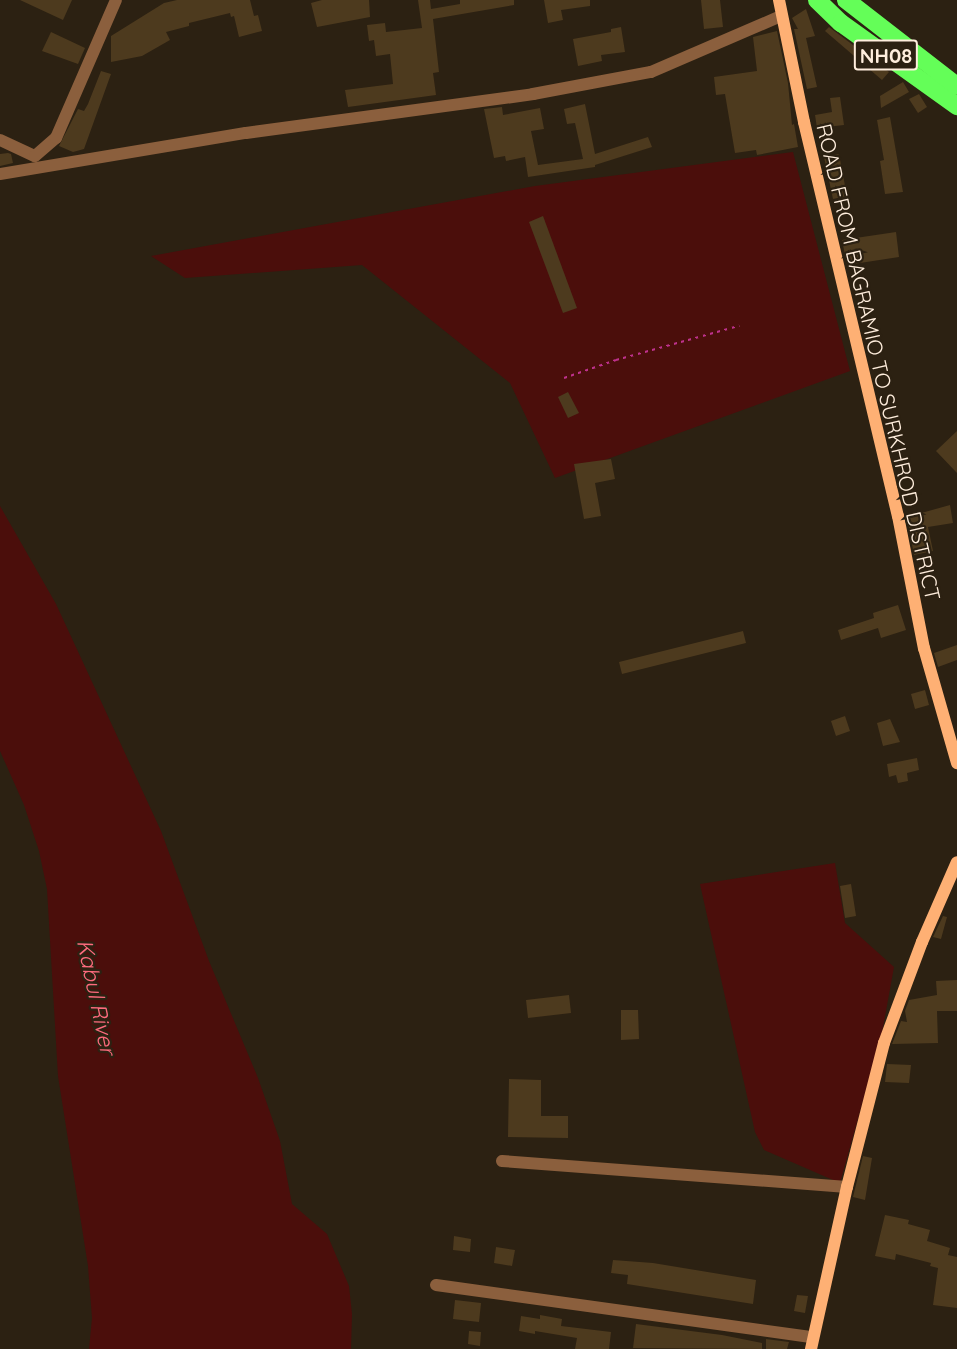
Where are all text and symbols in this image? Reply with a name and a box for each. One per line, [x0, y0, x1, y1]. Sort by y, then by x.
road number: NH08 [853, 38, 919, 72]
street label: ROAD FROM BAGRAMIO TO SURKHROD DISTRICT [812, 121, 946, 603]
water label: Kabul River [71, 937, 121, 1057]

